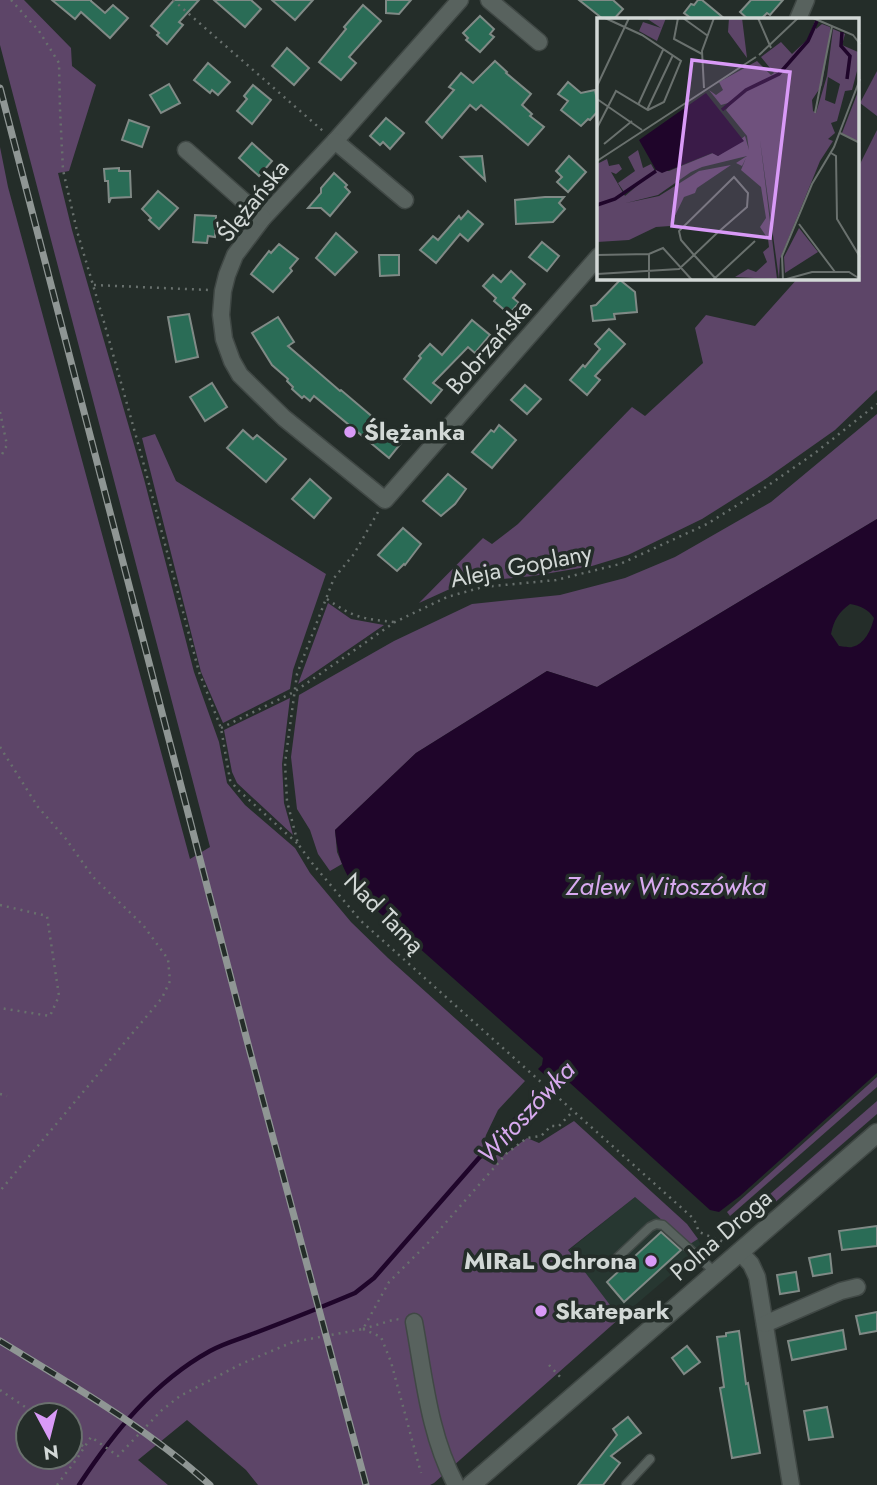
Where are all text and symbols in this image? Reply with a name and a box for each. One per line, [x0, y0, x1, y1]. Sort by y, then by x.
inset map [597, 18, 860, 280]
street label: Ślężańska [208, 152, 297, 250]
street label: Bobrzańska [437, 291, 540, 402]
place label: Ślężanka [364, 414, 465, 449]
marker: Ślężanka [342, 424, 358, 440]
street label: Aleja Goplany [447, 535, 595, 596]
street label: Nad Tamą [336, 864, 433, 961]
water label: Zalew Witoszówka [565, 867, 767, 905]
water label: Witoszówka [468, 1051, 584, 1172]
street label: Polna Droga [662, 1180, 779, 1289]
place label: MIRaL Ochrona [464, 1243, 637, 1278]
marker: MIRaL Ochrona [643, 1253, 659, 1269]
place label: Skatepark [555, 1293, 670, 1328]
marker: Skatepark [533, 1303, 549, 1319]
north arrow [14, 1401, 84, 1471]
text: N [42, 1438, 60, 1467]

